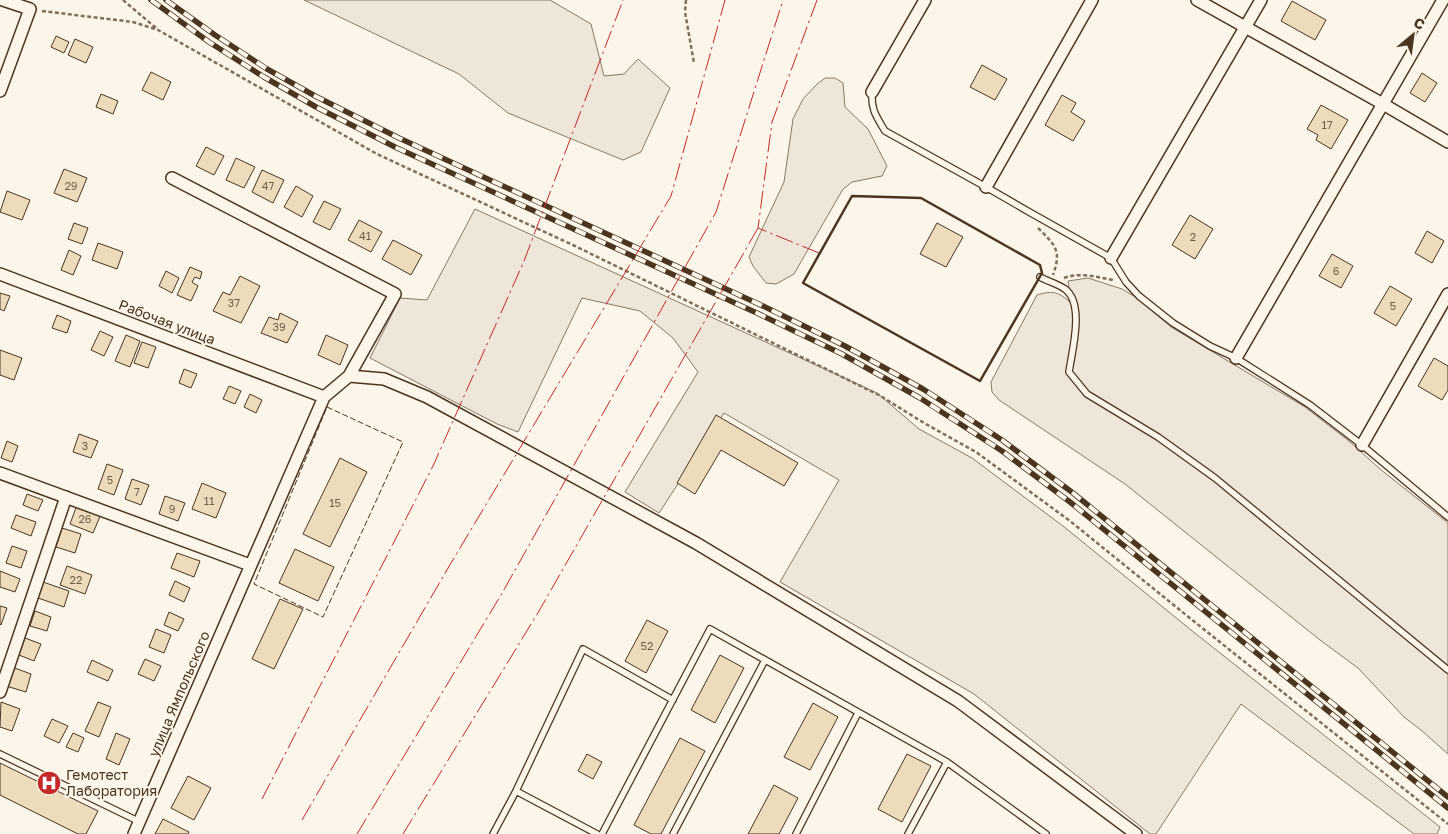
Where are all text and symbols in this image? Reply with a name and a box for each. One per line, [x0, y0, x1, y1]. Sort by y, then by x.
north arrow [1388, 10, 1438, 60]
text: С [1411, 13, 1428, 33]
house number: 17 [1321, 118, 1333, 131]
house number: 29 [64, 179, 78, 192]
house number: 47 [262, 179, 274, 192]
house number: 41 [359, 229, 371, 242]
house number: 2 [1190, 230, 1196, 243]
house number: 6 [1333, 264, 1340, 277]
street label: Рабочая улица [117, 295, 218, 348]
house number: 37 [228, 296, 240, 309]
house number: 5 [1390, 299, 1396, 312]
house number: 39 [272, 320, 286, 333]
house number: 3 [82, 439, 88, 452]
house number: 5 [107, 473, 113, 486]
house number: 7 [134, 485, 140, 498]
house number: 11 [204, 494, 214, 507]
house number: 15 [329, 496, 341, 509]
house number: 9 [169, 502, 175, 515]
house number: 26 [78, 512, 92, 525]
house number: 22 [70, 573, 82, 586]
street label: улица Ямпольского [144, 628, 213, 759]
house number: 52 [641, 639, 653, 652]
place label: Гемотест Лаборатория [66, 766, 157, 799]
hospital icon: Гемотест Лаборатория [36, 770, 62, 796]

